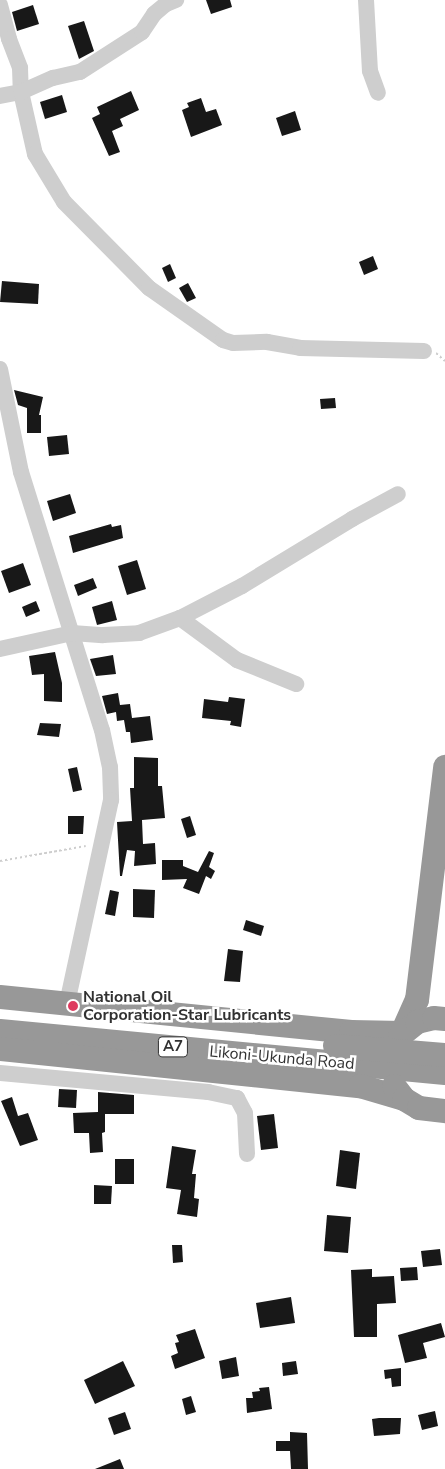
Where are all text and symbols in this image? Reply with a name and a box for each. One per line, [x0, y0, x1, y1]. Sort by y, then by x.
place label: National Oil Corporation-Star Lubricants [83, 987, 291, 1025]
marker: National Oil Corporation-Star Lubricants [67, 1000, 79, 1012]
road number: A7 [157, 1034, 189, 1060]
street label: Likoni-Ukunda Road [209, 1042, 355, 1074]

